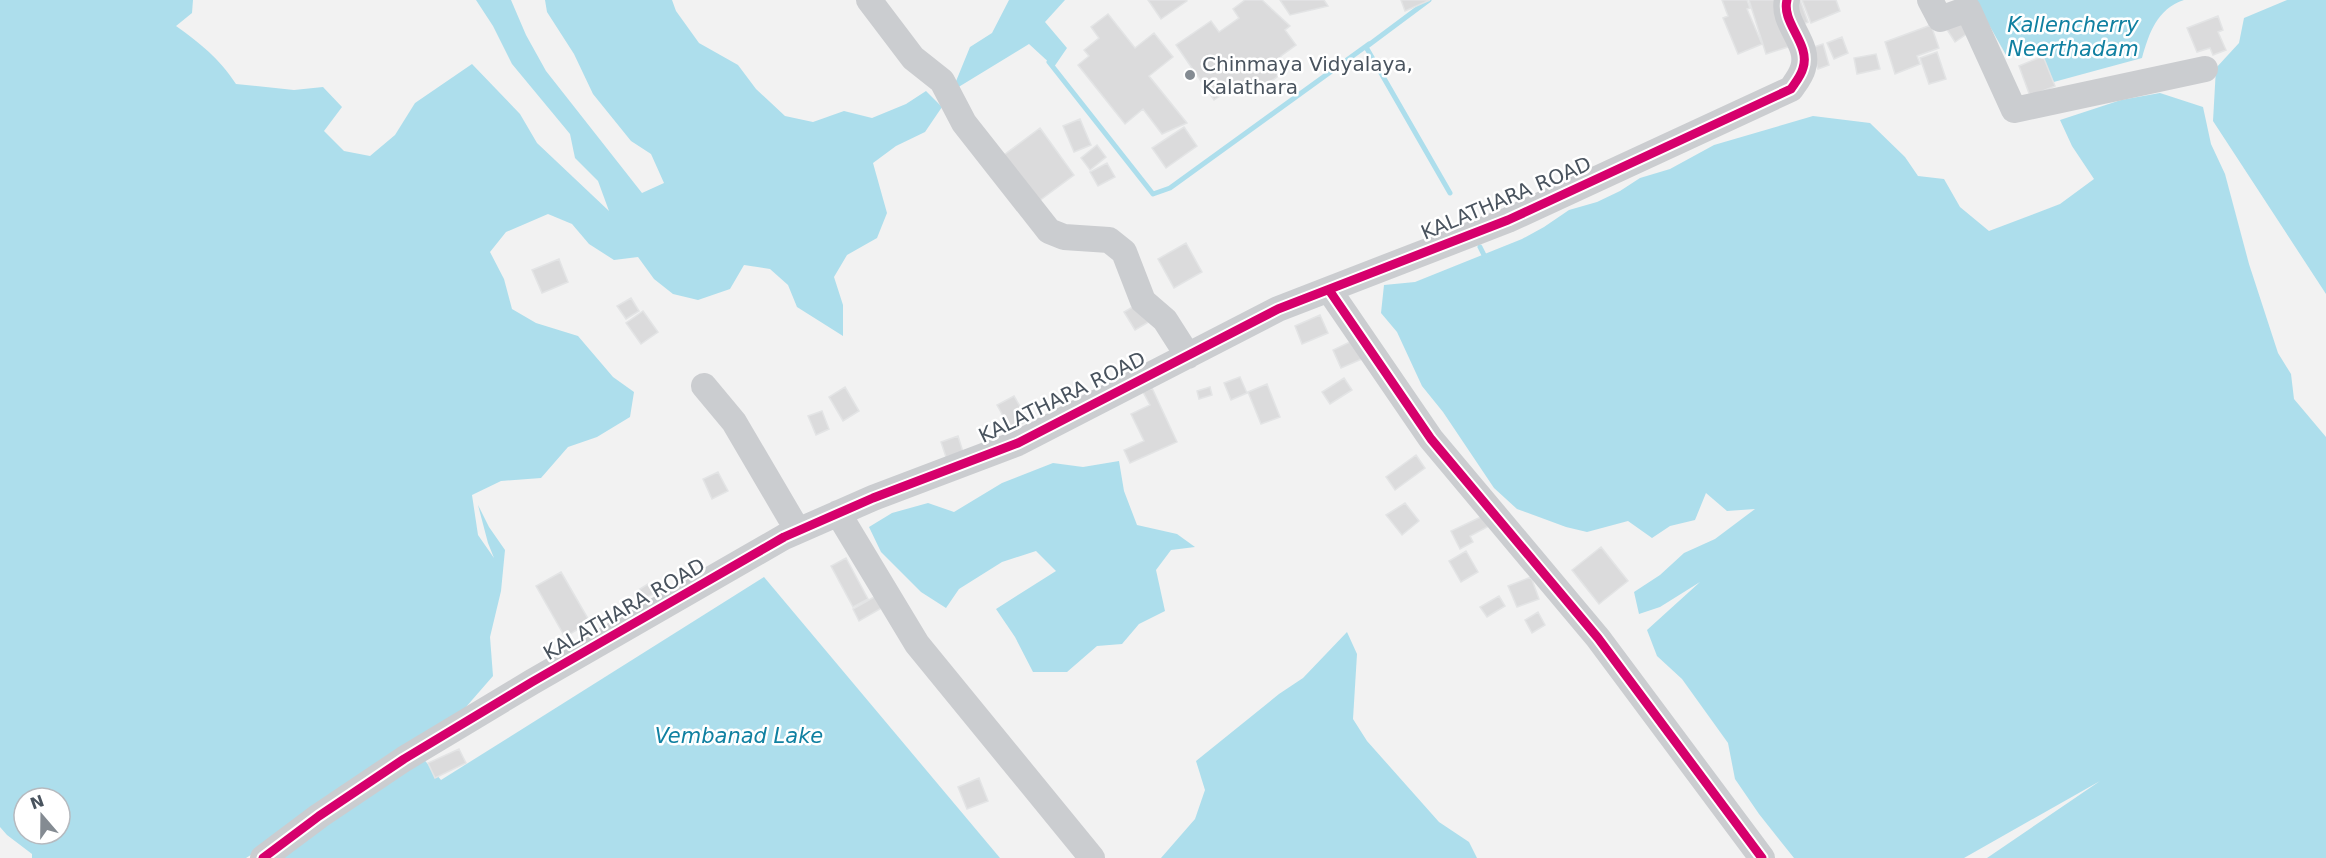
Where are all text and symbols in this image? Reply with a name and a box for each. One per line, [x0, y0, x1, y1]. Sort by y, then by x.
water label: Kallencherry Neerthadam [2007, 13, 2139, 61]
place label: Chinmaya Vidyalaya, Kalathara [1202, 52, 1413, 99]
marker: Chinmaya Vidyalaya, Kalathara [1183, 68, 1197, 82]
street label: KALATHARA ROAD [1417, 151, 1595, 245]
street label: KALATHARA ROAD [975, 346, 1149, 448]
street label: KALATHARA ROAD [539, 553, 709, 665]
water label: Vembanad Lake [655, 724, 823, 748]
north arrow [12, 786, 72, 846]
text: N [27, 791, 47, 814]

